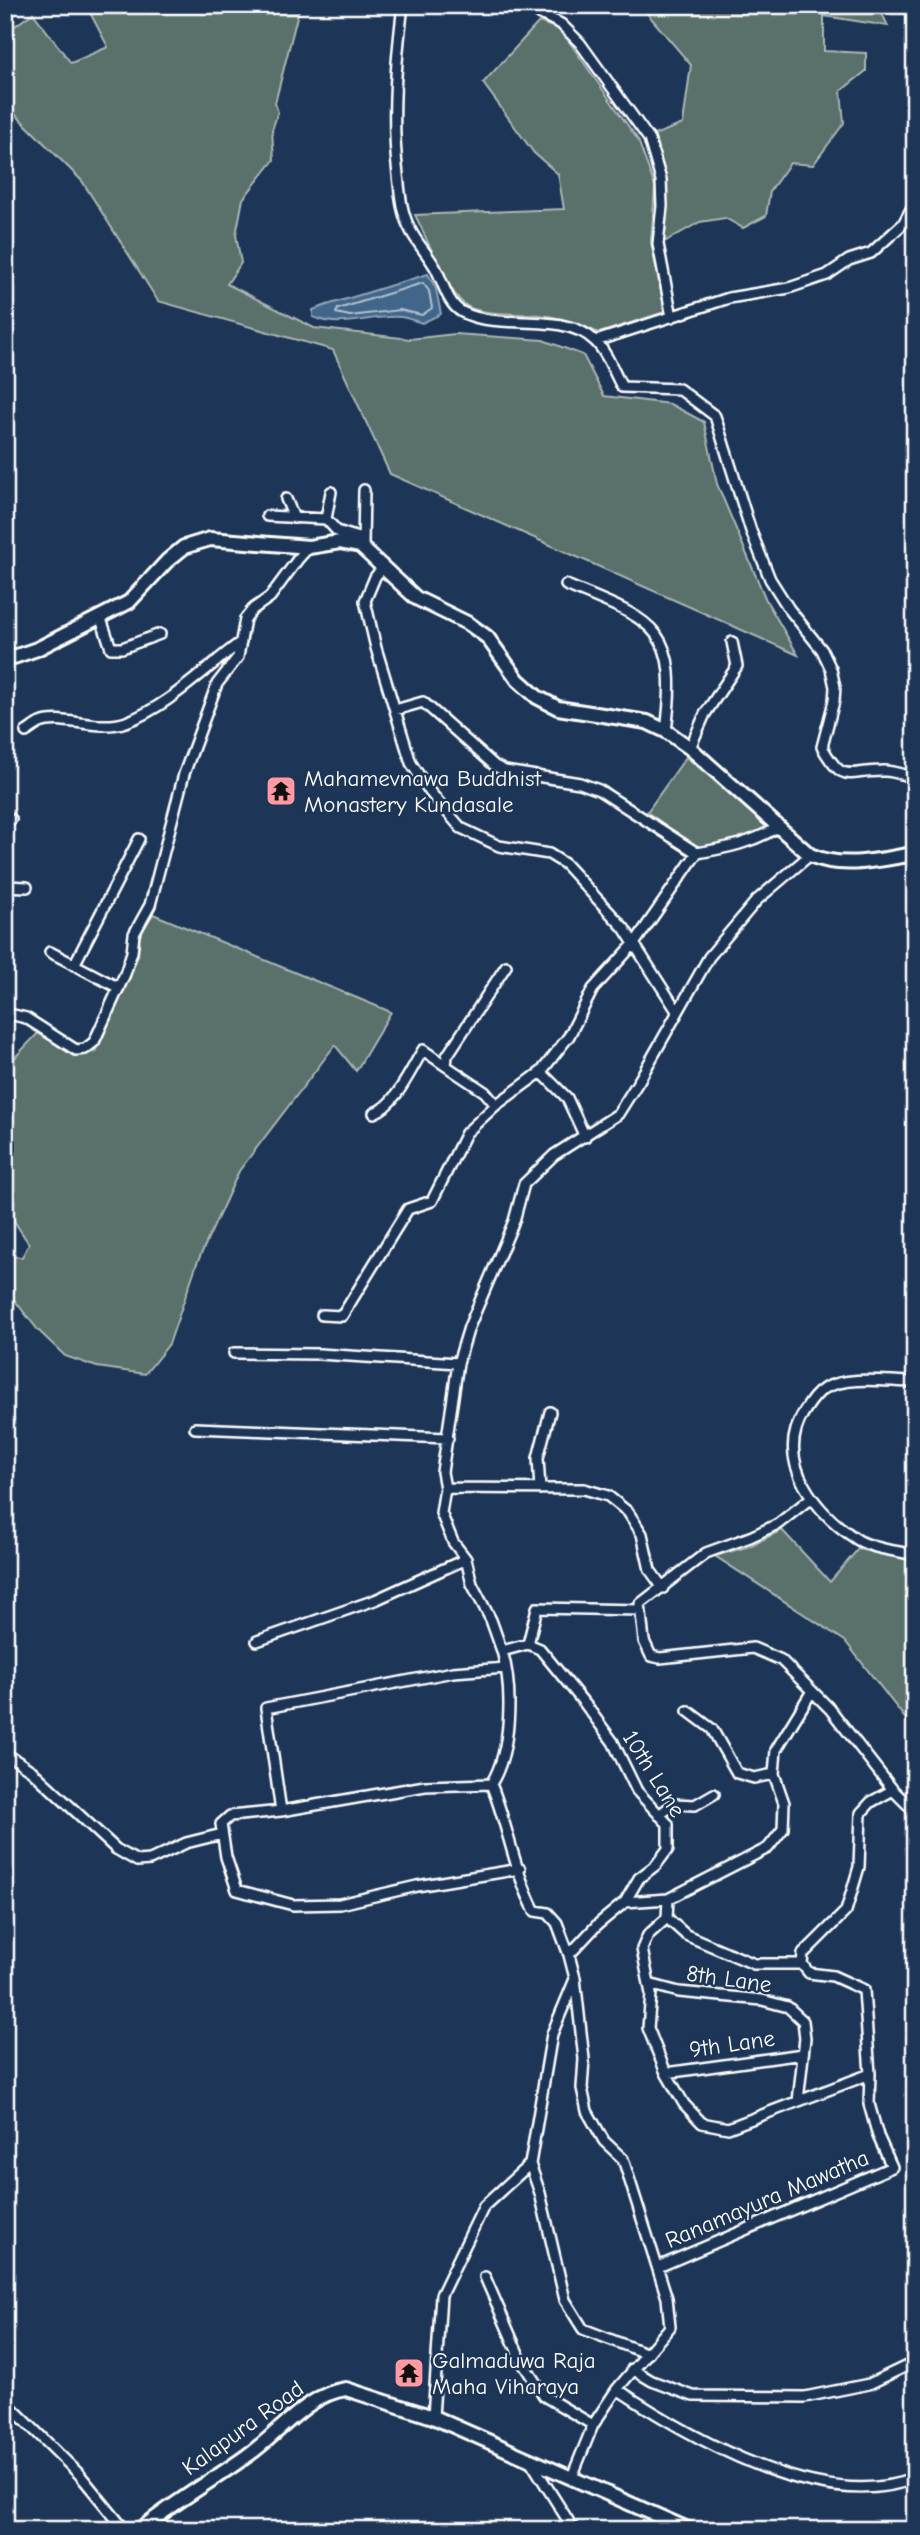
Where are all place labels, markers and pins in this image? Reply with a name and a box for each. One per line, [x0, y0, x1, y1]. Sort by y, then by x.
place label: Mahamevnawa Buddhist Monastery Kundasale [304, 765, 542, 818]
temple icon: Mahamevnawa Buddhist Monastery Kundasale [264, 774, 298, 808]
place label: Galmaduwa Raja Maha Viharaya [432, 2347, 596, 2400]
temple icon: Galmaduwa Raja Maha Viharaya [392, 2356, 426, 2390]

